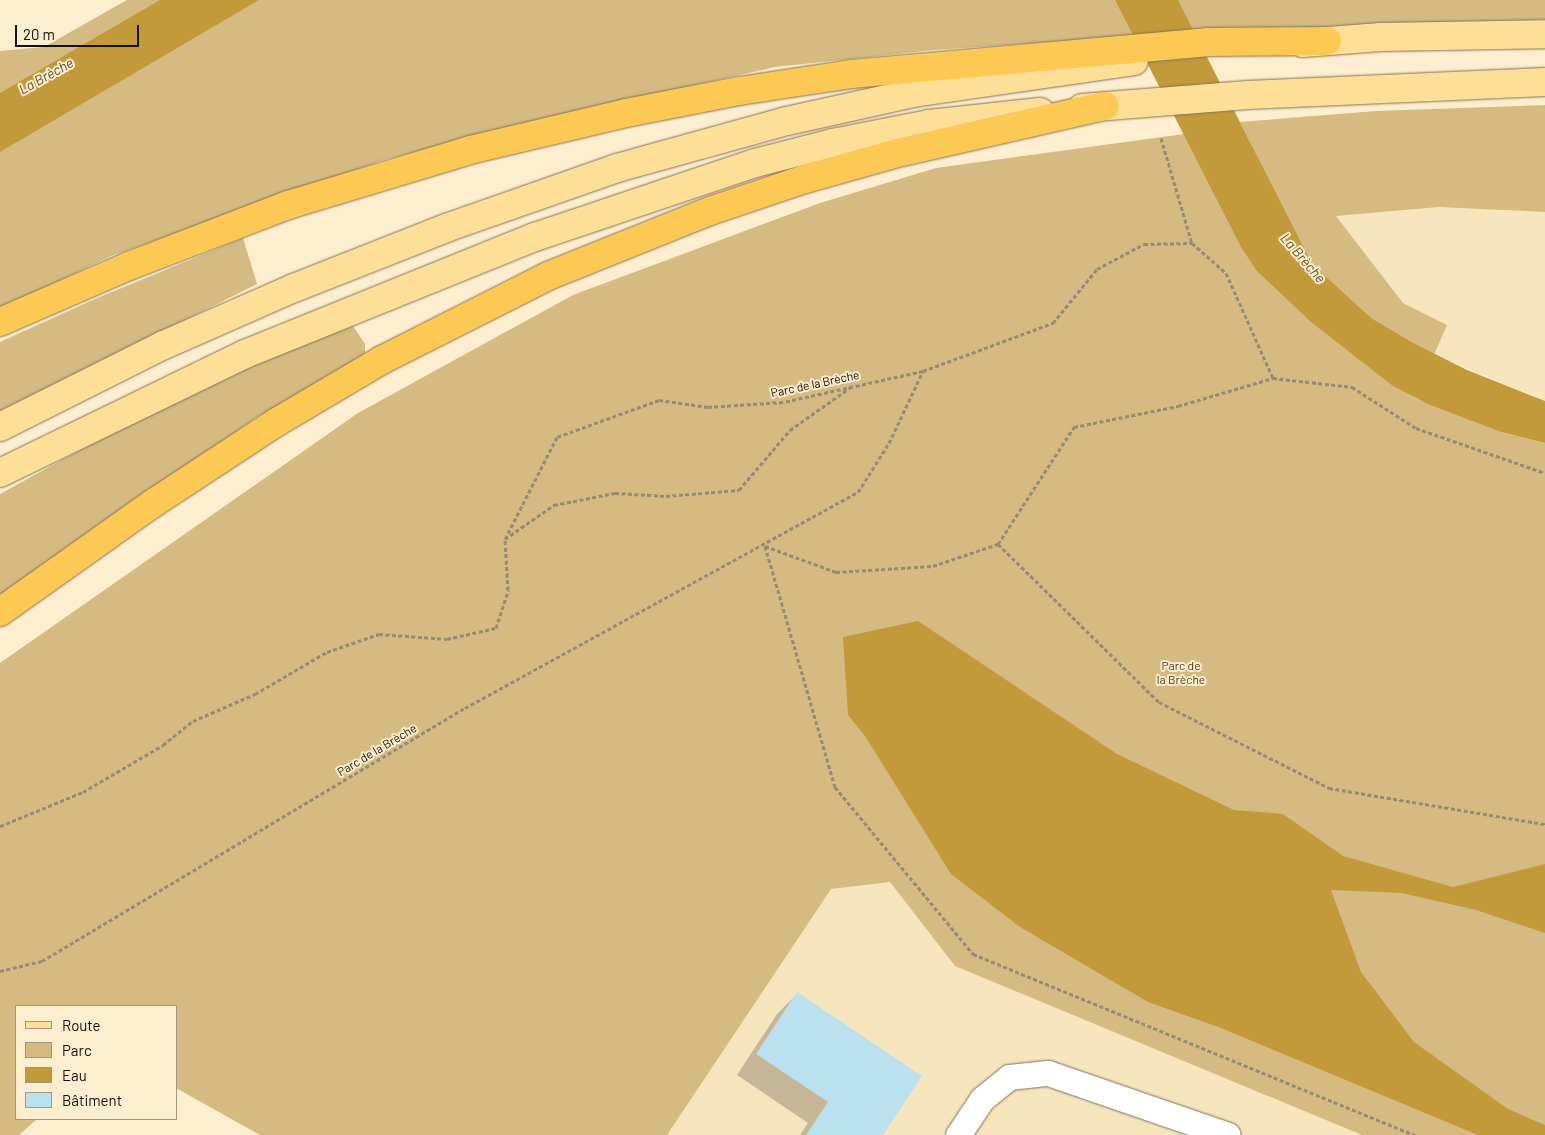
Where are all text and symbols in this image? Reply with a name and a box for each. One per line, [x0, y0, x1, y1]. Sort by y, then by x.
scale bar [18, 15, 141, 47]
text: 20 m [23, 25, 55, 43]
water label: La Brèche [16, 54, 76, 98]
water label: La Brèche [1277, 230, 1329, 286]
street label: Parc de la Brèche [769, 368, 861, 400]
park label: Parc de la Brèche [1157, 659, 1205, 687]
street label: Parc de la Brèche [335, 721, 419, 779]
legend [15, 1005, 178, 1120]
text: Route [62, 1016, 101, 1034]
text: Parc [62, 1041, 92, 1059]
text: Eau [62, 1066, 87, 1084]
text: Bâtiment [62, 1091, 122, 1109]

